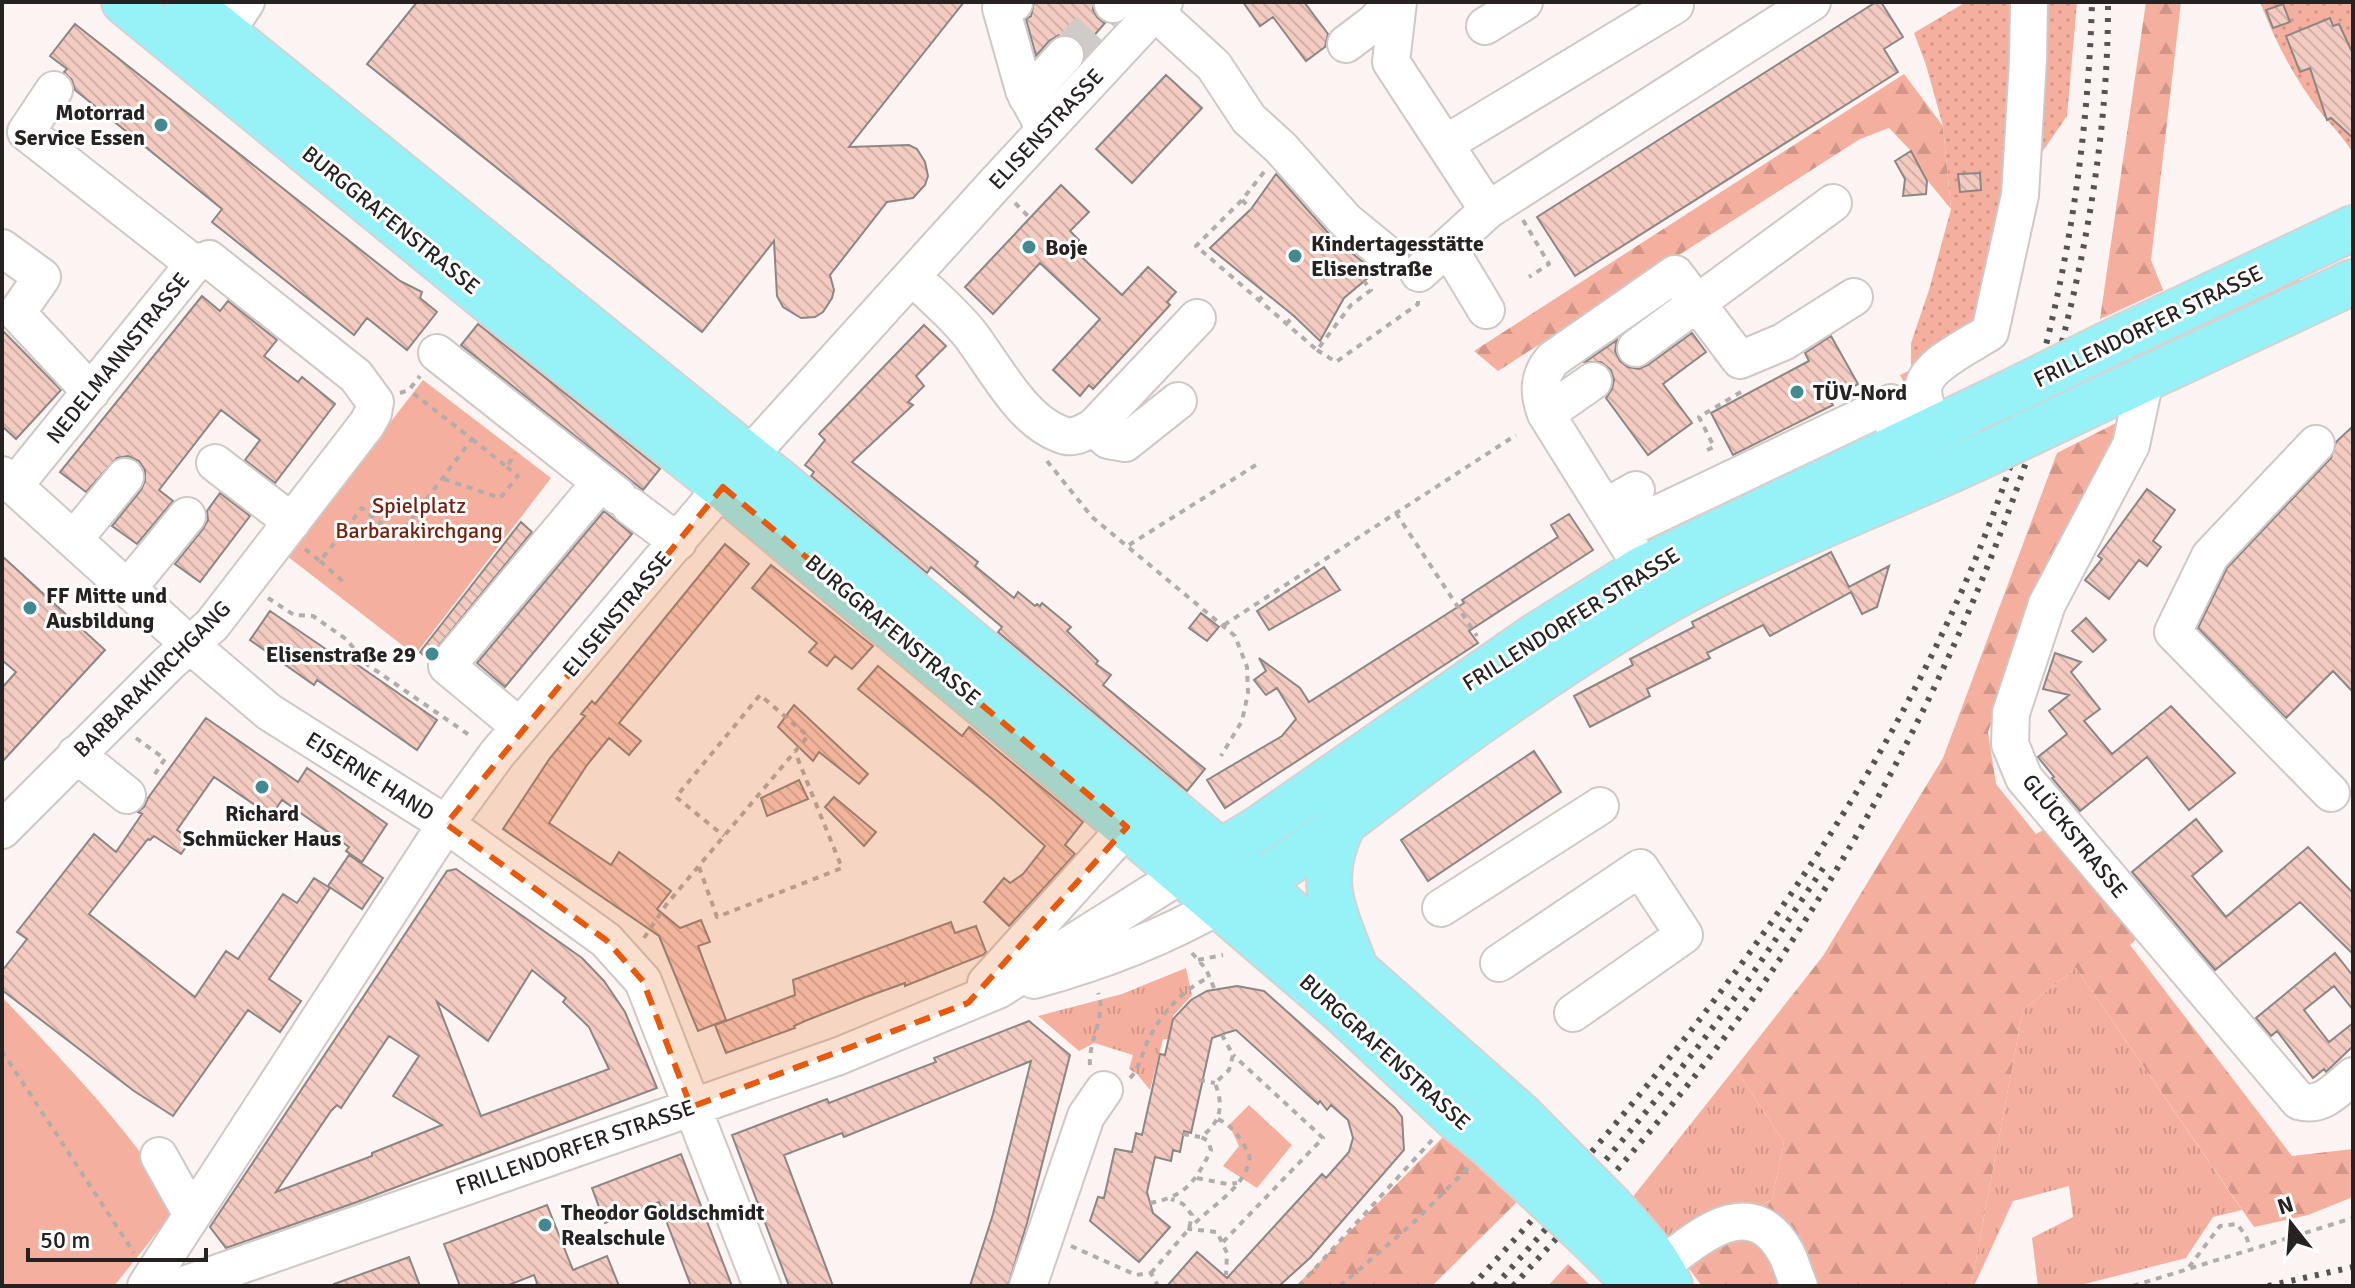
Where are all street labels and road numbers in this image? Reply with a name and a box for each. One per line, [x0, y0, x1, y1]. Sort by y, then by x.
street label: ELISENSTRASSE [983, 63, 1109, 195]
street label: BURGGRAFENSTRASSE [297, 140, 485, 300]
street label: FRILLENDORFER STRASSE [2029, 259, 2267, 393]
street label: NEDELMANNSTRASSE [41, 267, 195, 449]
street label: FRILLENDORFER STRASSE [1457, 541, 1685, 697]
street label: ELISENSTRASSE [557, 546, 677, 682]
street label: BURGGRAFENSTRASSE [800, 549, 986, 711]
street label: BARBARAKIRCHGANG [68, 595, 236, 763]
street label: EISERNE HAND [301, 726, 439, 826]
street label: GLÜCKSTRASSE [2017, 768, 2133, 904]
street label: BURGGRAFENSTRASSE [1294, 968, 1476, 1136]
street label: FRILLENDORFER STRASSE [452, 1093, 698, 1201]

